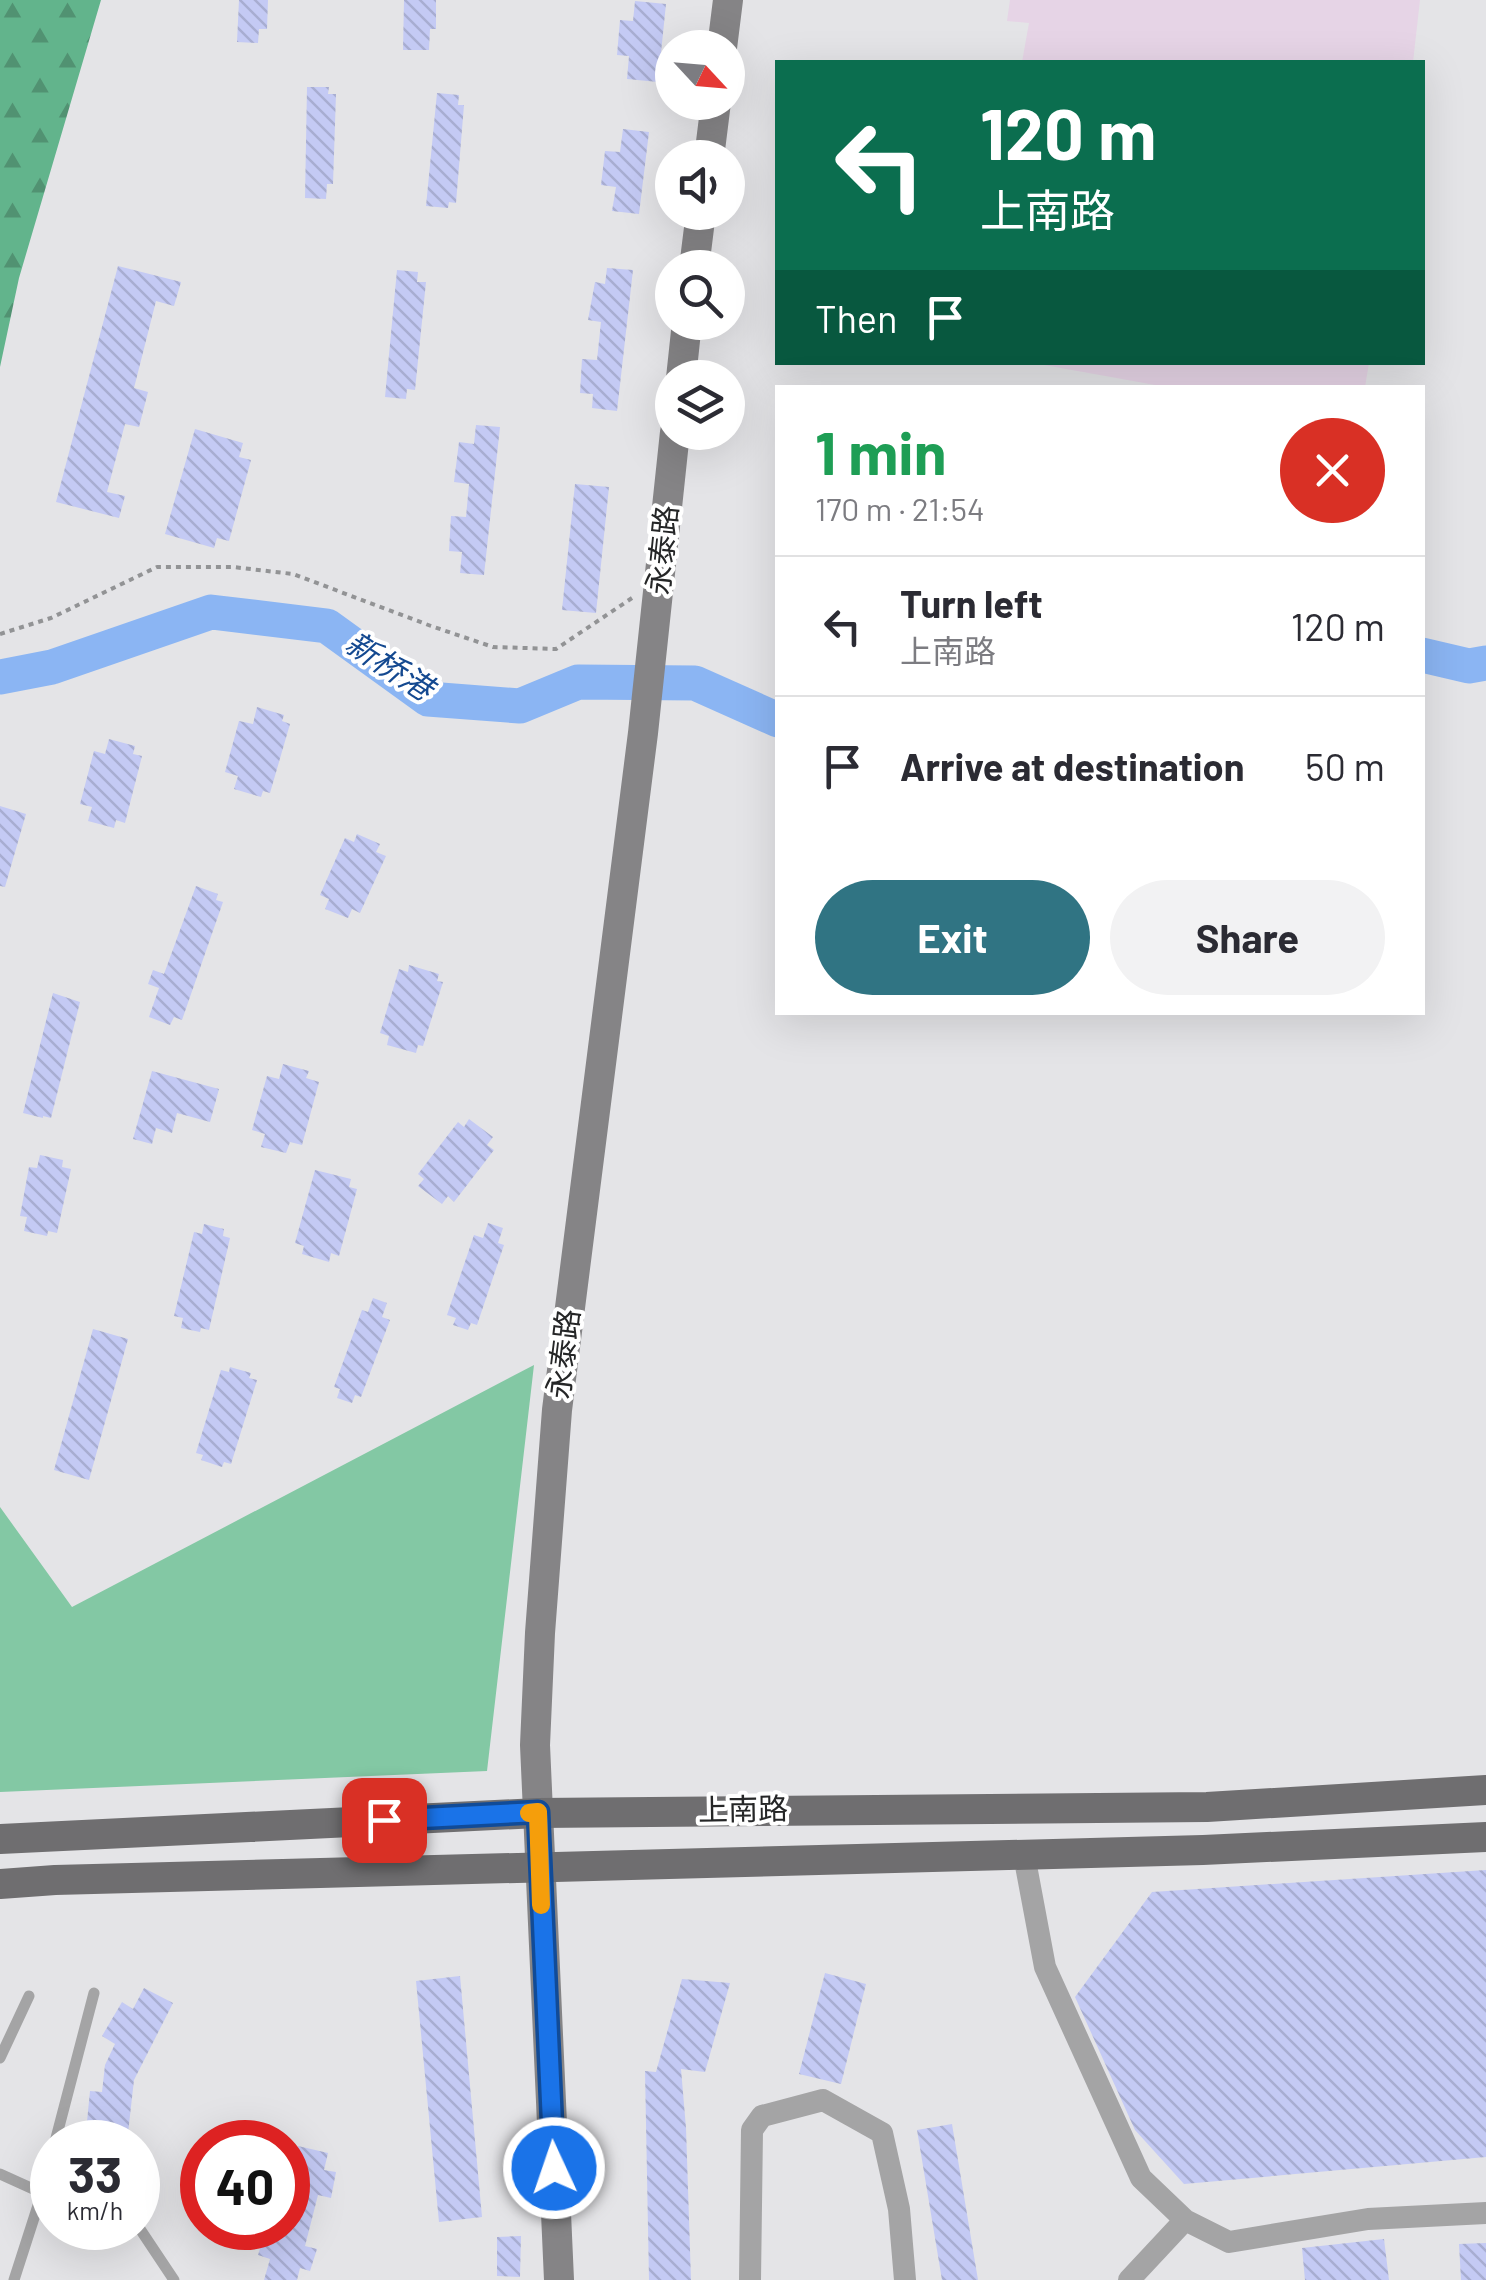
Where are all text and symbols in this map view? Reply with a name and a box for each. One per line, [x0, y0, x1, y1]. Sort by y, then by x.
north arrow [655, 30, 745, 120]
map controls [655, 30, 745, 450]
text: 120 m [980, 90, 1156, 174]
icon: left [815, 100, 945, 230]
button: sound [655, 140, 745, 230]
text: 上南路 [980, 182, 1115, 236]
button: search [655, 250, 745, 340]
icon: arrive [918, 290, 973, 345]
text: Then [815, 295, 898, 341]
button: layers [655, 360, 745, 450]
text: 1 min [815, 415, 946, 487]
button: close [1280, 418, 1385, 523]
text: 170 m · 21:54 [815, 489, 985, 527]
street label: 永泰路 [638, 503, 684, 596]
text: Turn left [900, 580, 1043, 626]
icon: left [815, 599, 870, 654]
text: 120 m [1291, 603, 1385, 649]
water label: 新桥港 [339, 622, 444, 709]
text: 上南路 [900, 631, 996, 669]
icon: arrive [815, 739, 870, 794]
text: Arrive at destination [900, 743, 1245, 789]
text: 50 m [1305, 743, 1385, 789]
button: Exit [815, 880, 1090, 995]
button: Share [1110, 880, 1385, 995]
street label: 永泰路 [539, 1307, 585, 1401]
pin [342, 1778, 427, 1863]
street label: 上南路 [698, 1789, 788, 1827]
icon: arrive [357, 1793, 412, 1848]
position arrow [502, 2116, 606, 2220]
speed limit sign: 40 [180, 2120, 310, 2250]
text: 33 [68, 2143, 122, 2203]
text: km/h [67, 2195, 123, 2225]

